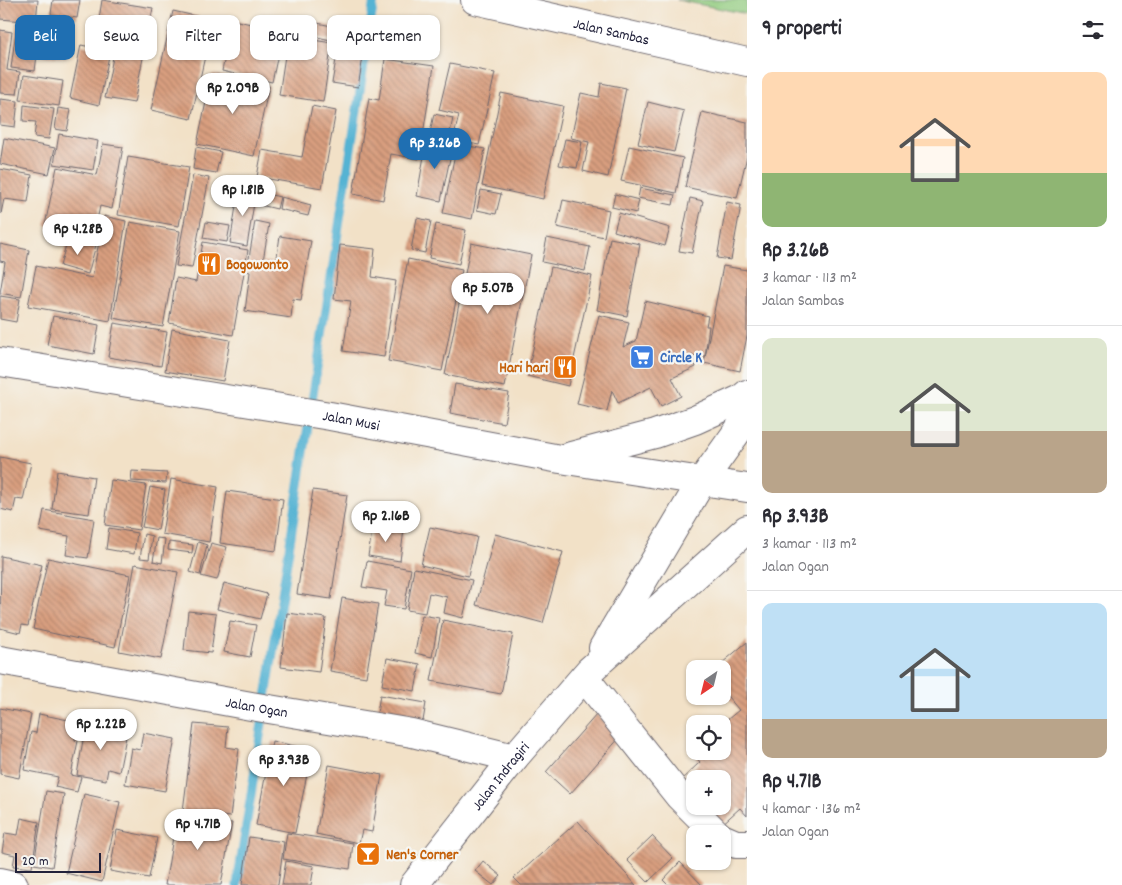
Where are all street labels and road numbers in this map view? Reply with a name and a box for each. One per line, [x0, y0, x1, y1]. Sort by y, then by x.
street label: Jalan Sambas [571, 14, 651, 52]
street label: Jalan Musi [321, 406, 382, 438]
street label: Jalan Ogan [224, 693, 289, 725]
street label: Jalan Indragiri [467, 738, 536, 816]

